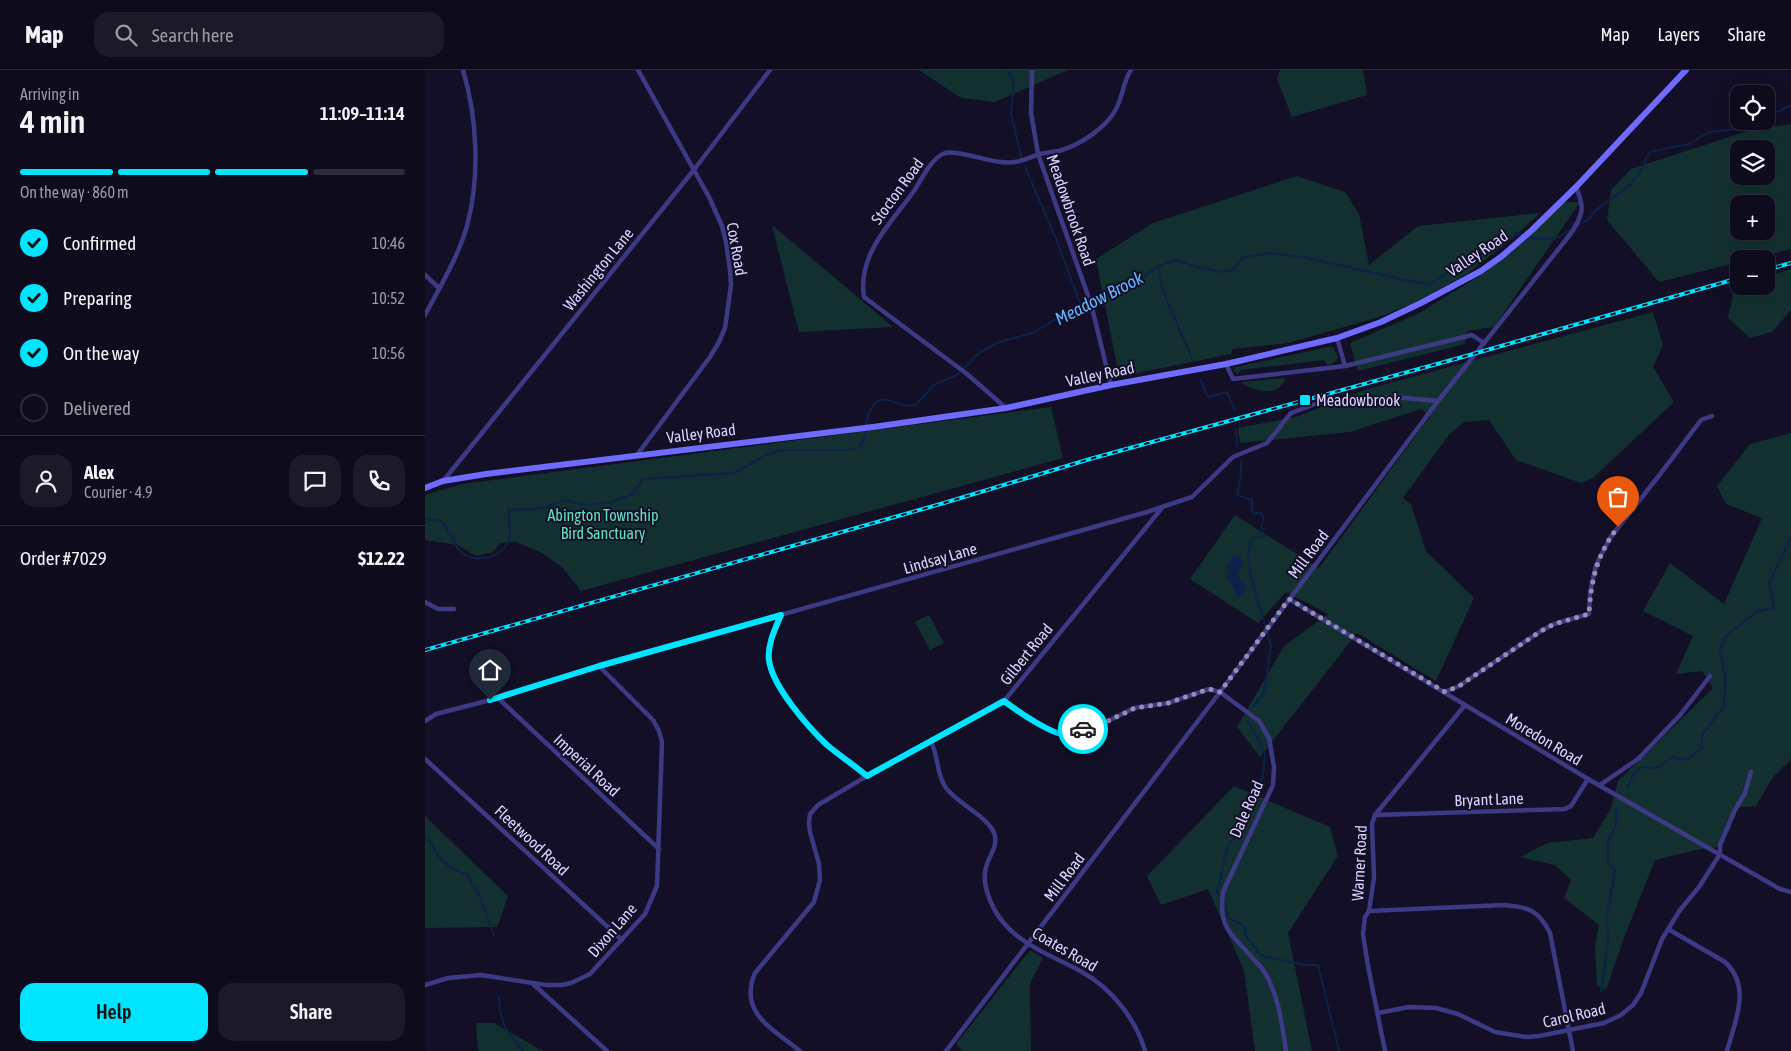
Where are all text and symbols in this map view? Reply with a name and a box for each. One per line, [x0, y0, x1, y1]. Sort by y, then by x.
search box [94, 12, 444, 57]
text: Map [25, 21, 64, 48]
icon: search [112, 21, 140, 49]
text: Search here [152, 24, 234, 46]
text: Map [1600, 24, 1629, 45]
text: Layers [1657, 24, 1700, 45]
text: Share [1728, 24, 1766, 45]
text: Arriving in [20, 85, 80, 103]
map controls [1730, 85, 1775, 295]
button: locate [1730, 85, 1775, 130]
text: 11:09–11:14 [320, 102, 405, 124]
text: 4 min [20, 103, 85, 140]
button: layers [1730, 140, 1775, 185]
street label: Meadowbrook Road [1043, 152, 1099, 268]
street label: Stocton Road [867, 155, 927, 227]
text: On the way · 860 m [20, 183, 129, 201]
button: + [1730, 195, 1775, 240]
street label: Cox Road [723, 221, 751, 277]
street label: Washington Lane [559, 224, 638, 314]
street label: Valley Road [1443, 226, 1511, 281]
icon: check [20, 229, 48, 257]
text: Confirmed [63, 232, 136, 254]
text: 10:46 [372, 234, 405, 252]
button: − [1730, 250, 1775, 295]
water label: Meadow Brook [1051, 266, 1148, 329]
icon: check [20, 284, 48, 312]
text: Preparing [63, 287, 132, 309]
text: 10:52 [372, 289, 405, 307]
icon: check [20, 339, 48, 367]
text: On the way [63, 342, 140, 364]
text: 10:56 [372, 344, 405, 362]
street label: Valley Road [1064, 358, 1136, 391]
place label: Meadowbrook [1316, 391, 1400, 409]
marker: Meadowbrook [1298, 393, 1312, 407]
text: Delivered [63, 397, 131, 419]
street label: Valley Road [665, 420, 737, 447]
button: person [20, 455, 72, 507]
button: chat [289, 455, 341, 507]
button: phone [353, 455, 405, 507]
text: Alex [84, 461, 114, 483]
pin [1597, 476, 1639, 527]
text: Courier · 4.9 [84, 483, 153, 501]
icon: bag [1604, 483, 1632, 511]
park label: Abington Township Bird Sanctuary [547, 506, 659, 543]
street label: Mill Road [1284, 526, 1332, 582]
street label: Lindsay Lane [901, 539, 979, 578]
text: Order #7029 [20, 547, 107, 569]
text: $12.22 [358, 547, 405, 569]
street label: Gilbert Road [996, 620, 1056, 688]
pin [469, 649, 511, 700]
icon: home [476, 656, 504, 684]
courier [1058, 704, 1108, 754]
street label: Moredon Road [1503, 709, 1585, 769]
icon: car [1069, 715, 1097, 743]
street label: Imperial Road [550, 730, 624, 801]
street label: Dale Road [1225, 778, 1267, 840]
street label: Bryant Lane [1454, 789, 1524, 810]
street label: Fleetwood Road [491, 801, 573, 879]
street label: Warner Road [1348, 825, 1370, 901]
street label: Mill Road [1040, 849, 1088, 905]
street label: Dixon Lane [584, 900, 640, 960]
street label: Coates Road [1029, 923, 1101, 975]
button: Help [20, 983, 208, 1041]
button: Share [218, 983, 405, 1041]
street label: Carol Road [1541, 999, 1607, 1031]

